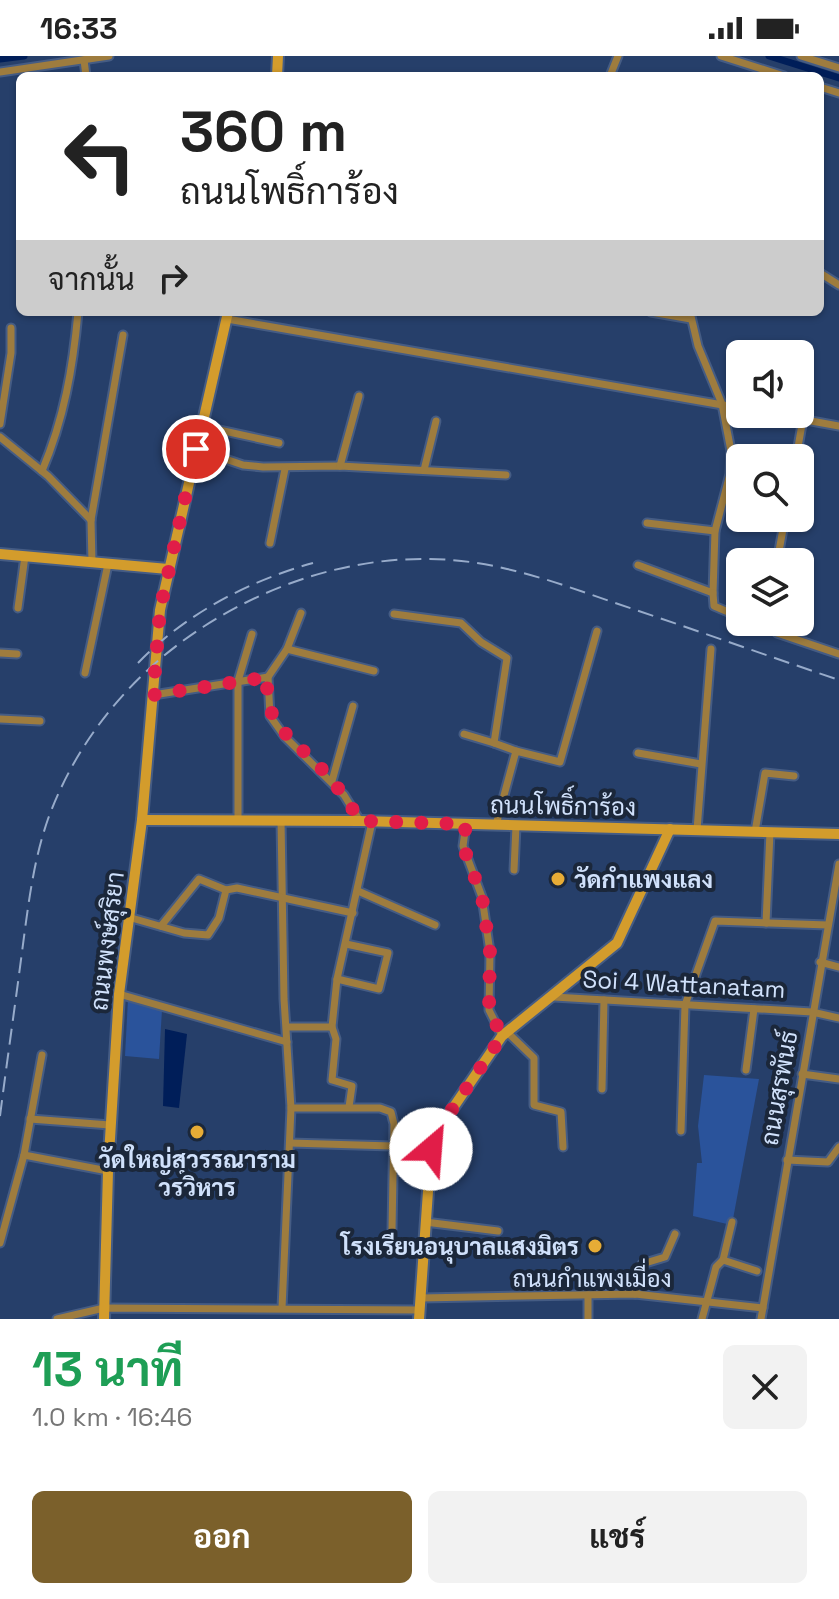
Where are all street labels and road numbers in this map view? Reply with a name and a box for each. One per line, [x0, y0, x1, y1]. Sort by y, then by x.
street label: ถนนโพธิ์การ้อง [490, 783, 636, 823]
street label: ถนนพงษ์สุริยา [83, 870, 132, 1012]
street label: Soi 4 Wattanatam [582, 963, 786, 1005]
street label: ถนนสุรพันธ์ [754, 1028, 805, 1148]
street label: ถนนกำแพงเมี่อง [512, 1258, 672, 1294]

